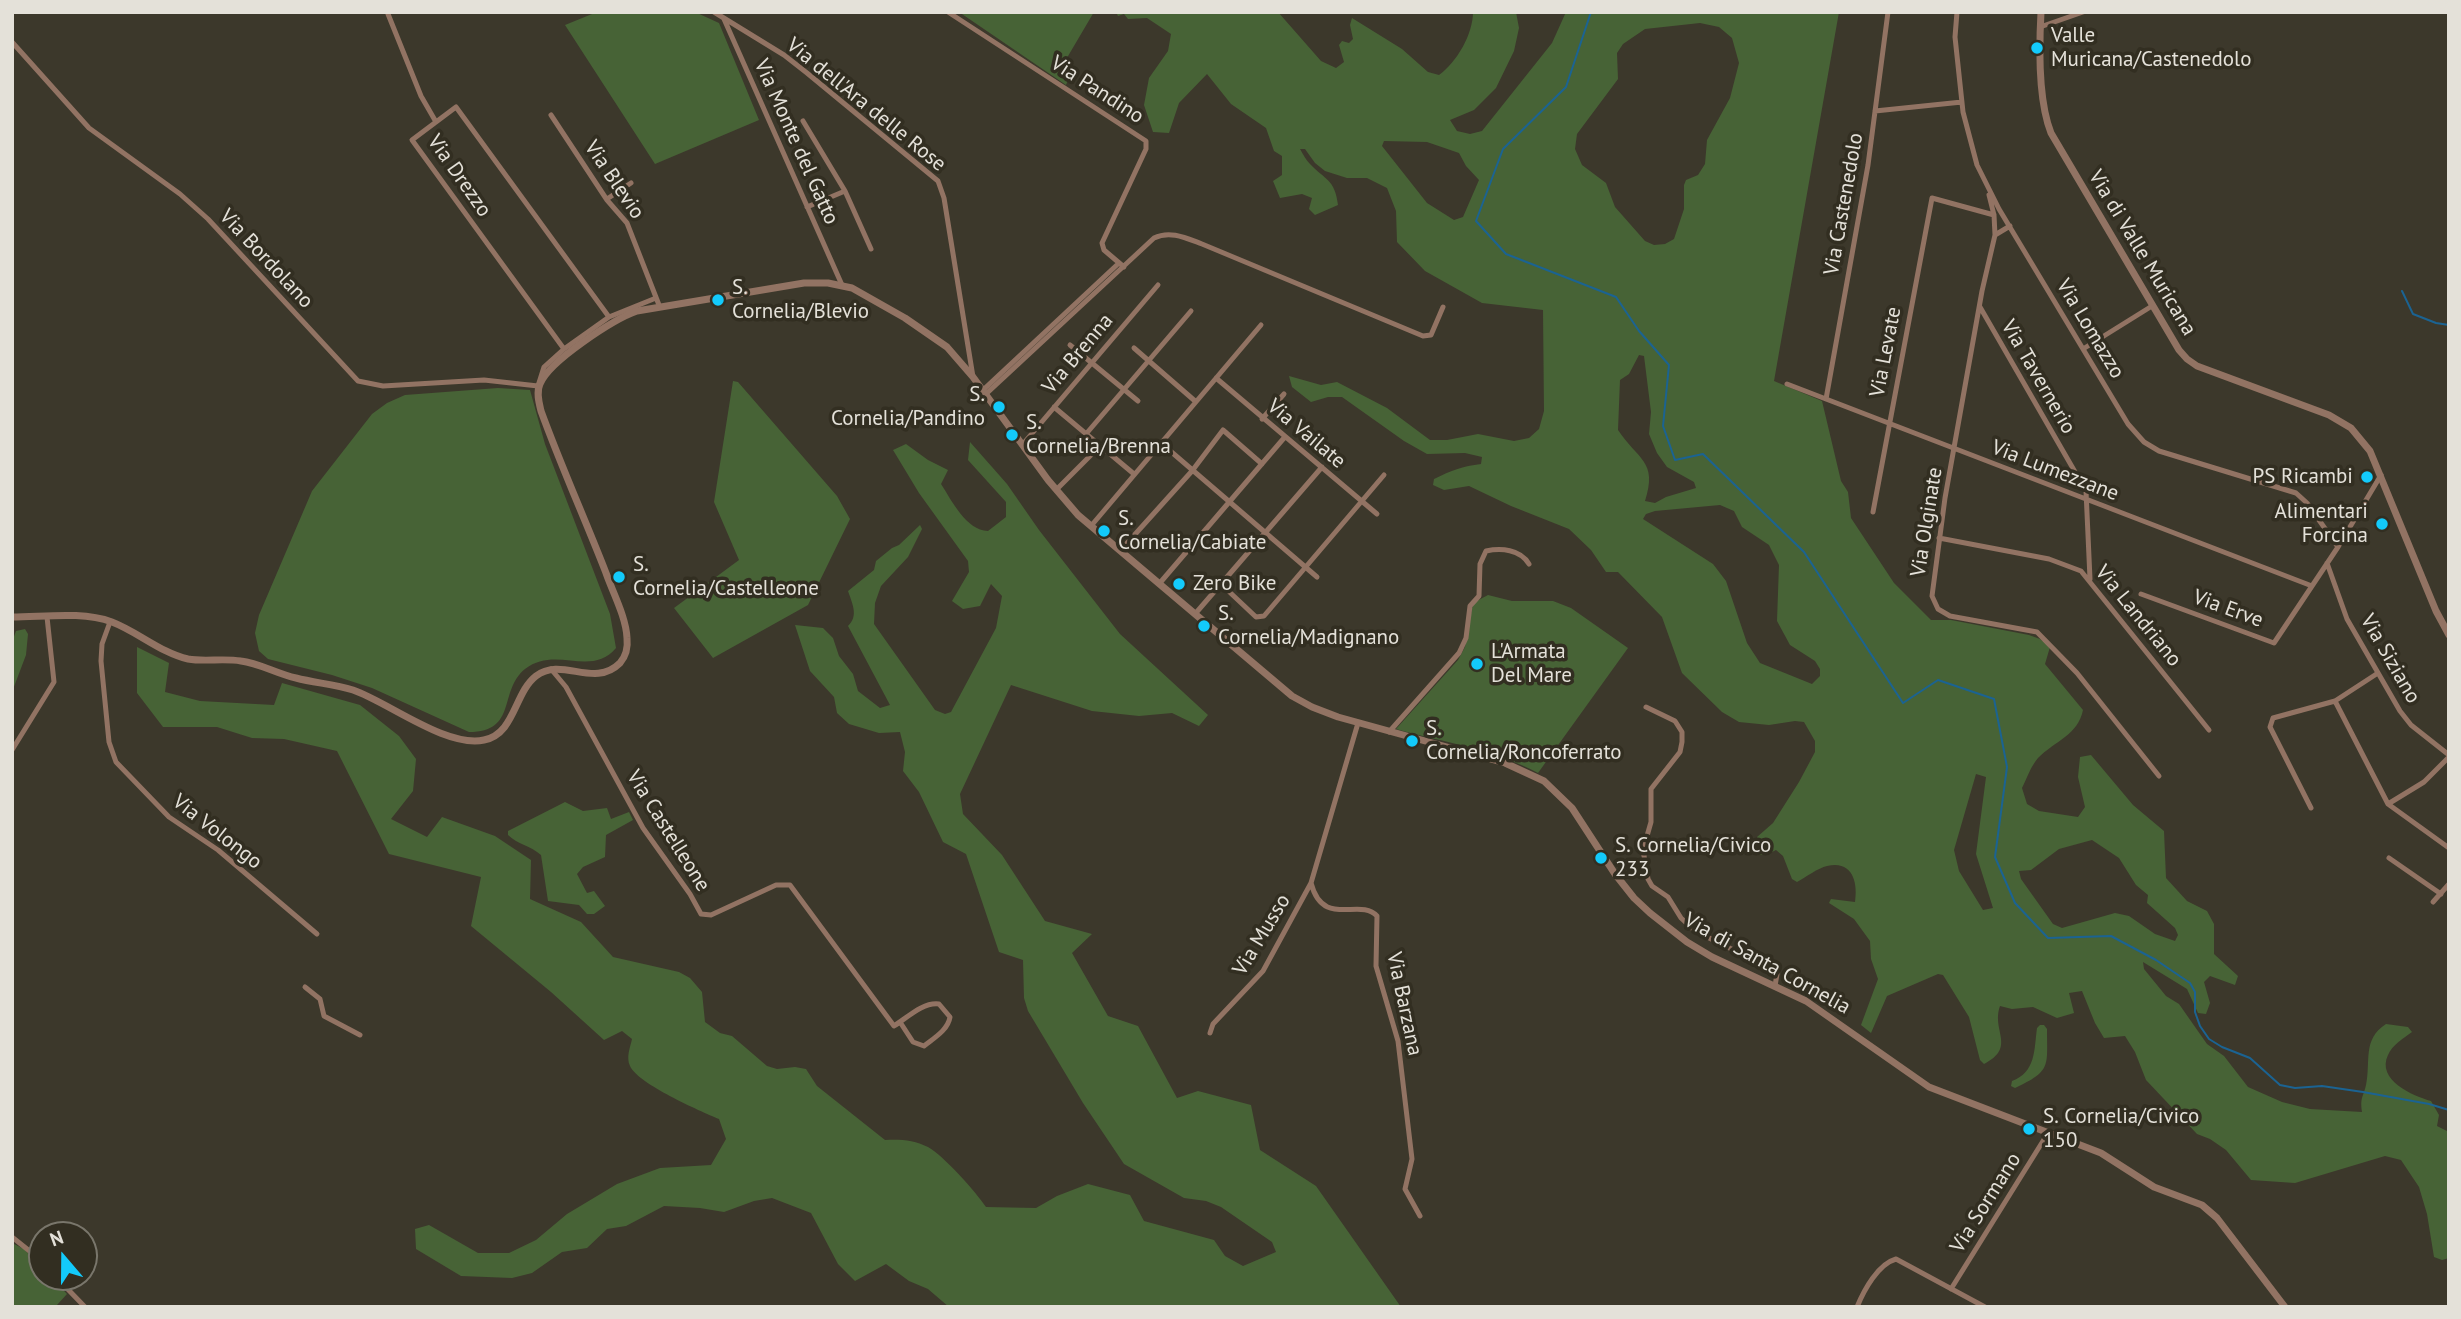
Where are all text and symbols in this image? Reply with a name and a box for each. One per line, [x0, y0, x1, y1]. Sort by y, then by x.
place label: Valle Muricana/Castenedolo [2051, 23, 2251, 73]
street label: Via dell'Ara delle Rose [781, 33, 951, 177]
marker: Valle Muricana/Castenedolo [2029, 40, 2045, 56]
street label: Via Pandino [1046, 51, 1148, 129]
street label: Via Monte del Gatto [748, 55, 844, 229]
street label: Via Drezzo [422, 130, 496, 222]
street label: Via Castenedolo [1819, 131, 1869, 277]
street label: Via Blevio [579, 136, 649, 224]
street label: Via di Valle Muricana [2083, 166, 2201, 340]
street label: Via Bordolano [214, 204, 318, 314]
place label: S. Cornelia/Blevio [732, 275, 869, 325]
street label: Via Lomazzo [2050, 275, 2130, 383]
marker: S. Cornelia/Blevio [710, 292, 726, 308]
street label: Via Levate [1865, 305, 1907, 399]
street label: Via Brenna [1037, 309, 1119, 399]
street label: Via Tavernerio [1995, 316, 2081, 438]
place label: S. Cornelia/Pandino [831, 382, 985, 432]
street label: Via Vailate [1262, 394, 1350, 474]
marker: S. Cornelia/Pandino [991, 399, 1007, 415]
place label: S. Cornelia/Brenna [1026, 410, 1171, 460]
marker: S. Cornelia/Brenna [1004, 427, 1020, 443]
street label: Via Lumezzane [1988, 435, 2122, 507]
place label: PS Ricambi [2252, 464, 2353, 490]
street label: Via Olginate [1906, 465, 1948, 579]
marker: PS Ricambi [2359, 469, 2375, 485]
place label: Alimentari Forcina [2274, 499, 2368, 549]
place label: S. Cornelia/Cabiate [1118, 506, 1266, 556]
marker: Alimentari Forcina [2374, 516, 2390, 532]
marker: S. Cornelia/Cabiate [1096, 523, 1112, 539]
place label: S. Cornelia/Castelleone [633, 552, 819, 602]
street label: Via Landriano [2089, 560, 2187, 672]
marker: S. Cornelia/Castelleone [611, 569, 627, 585]
place label: Zero Bike [1193, 571, 1276, 597]
marker: Zero Bike [1171, 576, 1187, 592]
street label: Via Erve [2190, 585, 2266, 633]
place label: S. Cornelia/Madignano [1218, 601, 1399, 651]
street label: Via Siziano [2354, 610, 2426, 708]
marker: S. Cornelia/Madignano [1196, 618, 1212, 634]
place label: L'Armata Del Mare [1491, 639, 1572, 689]
marker: L'Armata Del Mare [1469, 656, 1485, 672]
place label: S. Cornelia/Roncoferrato [1426, 716, 1622, 766]
marker: S. Cornelia/Roncoferrato [1404, 733, 1420, 749]
street label: Via Castelleone [621, 766, 715, 896]
street label: Via Volongo [167, 789, 267, 875]
place label: S. Cornelia/Civico 233 [1615, 833, 1771, 883]
marker: S. Cornelia/Civico 233 [1593, 850, 1609, 866]
street label: Via Musso [1228, 890, 1296, 980]
street label: Via di Santa Cornelia [1679, 908, 1855, 1020]
street label: Via Barzana [1381, 950, 1427, 1058]
place label: S. Cornelia/Civico 150 [2043, 1104, 2199, 1154]
marker: S. Cornelia/Civico 150 [2021, 1121, 2037, 1137]
street label: Via Sormano [1945, 1148, 2027, 1258]
north arrow [28, 1221, 98, 1291]
text: N [47, 1225, 66, 1252]

